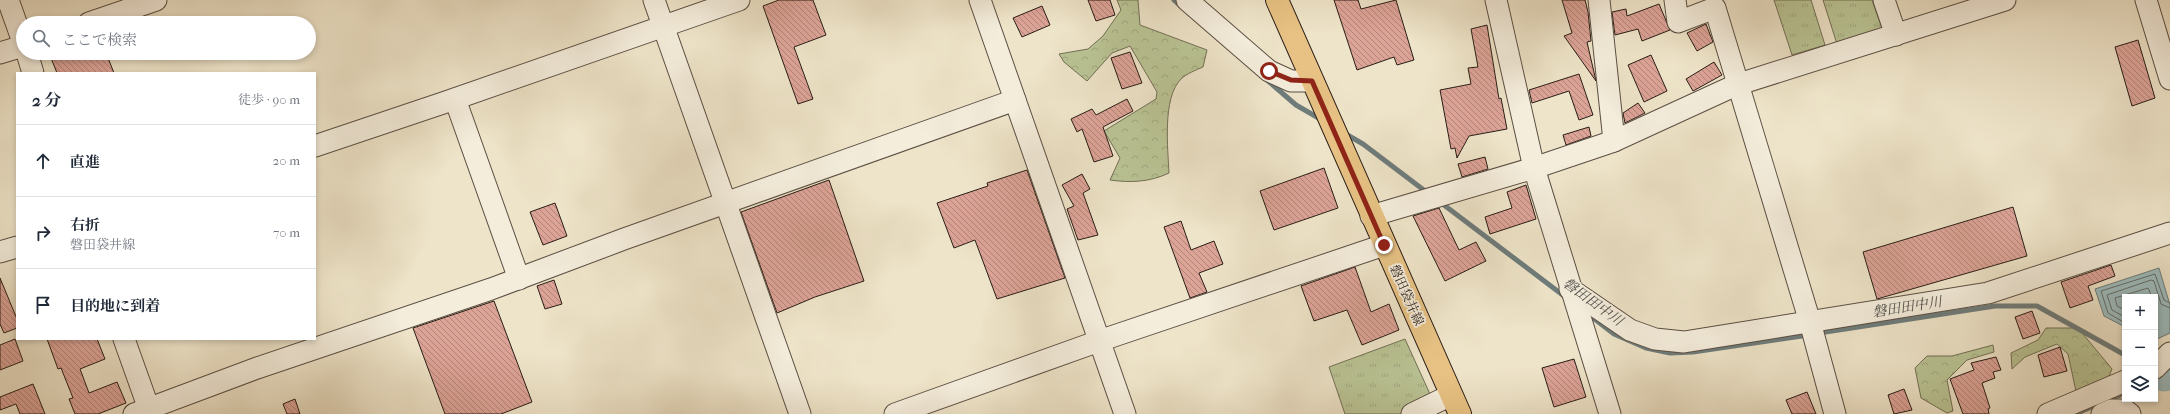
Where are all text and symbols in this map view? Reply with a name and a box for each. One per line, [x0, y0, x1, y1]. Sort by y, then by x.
search box [16, 16, 316, 60]
icon: search [30, 27, 52, 49]
text: ここで検索 [62, 31, 137, 49]
route start [1260, 62, 1278, 80]
text: 2 分 [32, 90, 61, 110]
text: 徒歩 · 90 m [238, 92, 300, 107]
icon: ahead [32, 150, 54, 172]
text: 直進 [70, 153, 100, 171]
text: 20 m [273, 153, 300, 168]
text: 右折 [70, 216, 100, 234]
icon: right [32, 222, 54, 244]
text: 70 m [273, 225, 300, 240]
route end [1375, 236, 1393, 254]
text: 磐田袋井線 [70, 237, 135, 252]
street label: 磐田袋井線 [1387, 262, 1427, 328]
water label: 磐田田中川 [1560, 275, 1628, 331]
water label: 磐田田中川 [1871, 293, 1945, 321]
icon: arrive [32, 294, 54, 316]
map controls [2122, 294, 2158, 402]
button: + [2122, 294, 2158, 330]
text: 目的地に到着 [70, 297, 160, 315]
button: − [2122, 330, 2158, 366]
button: layers [2122, 366, 2158, 402]

